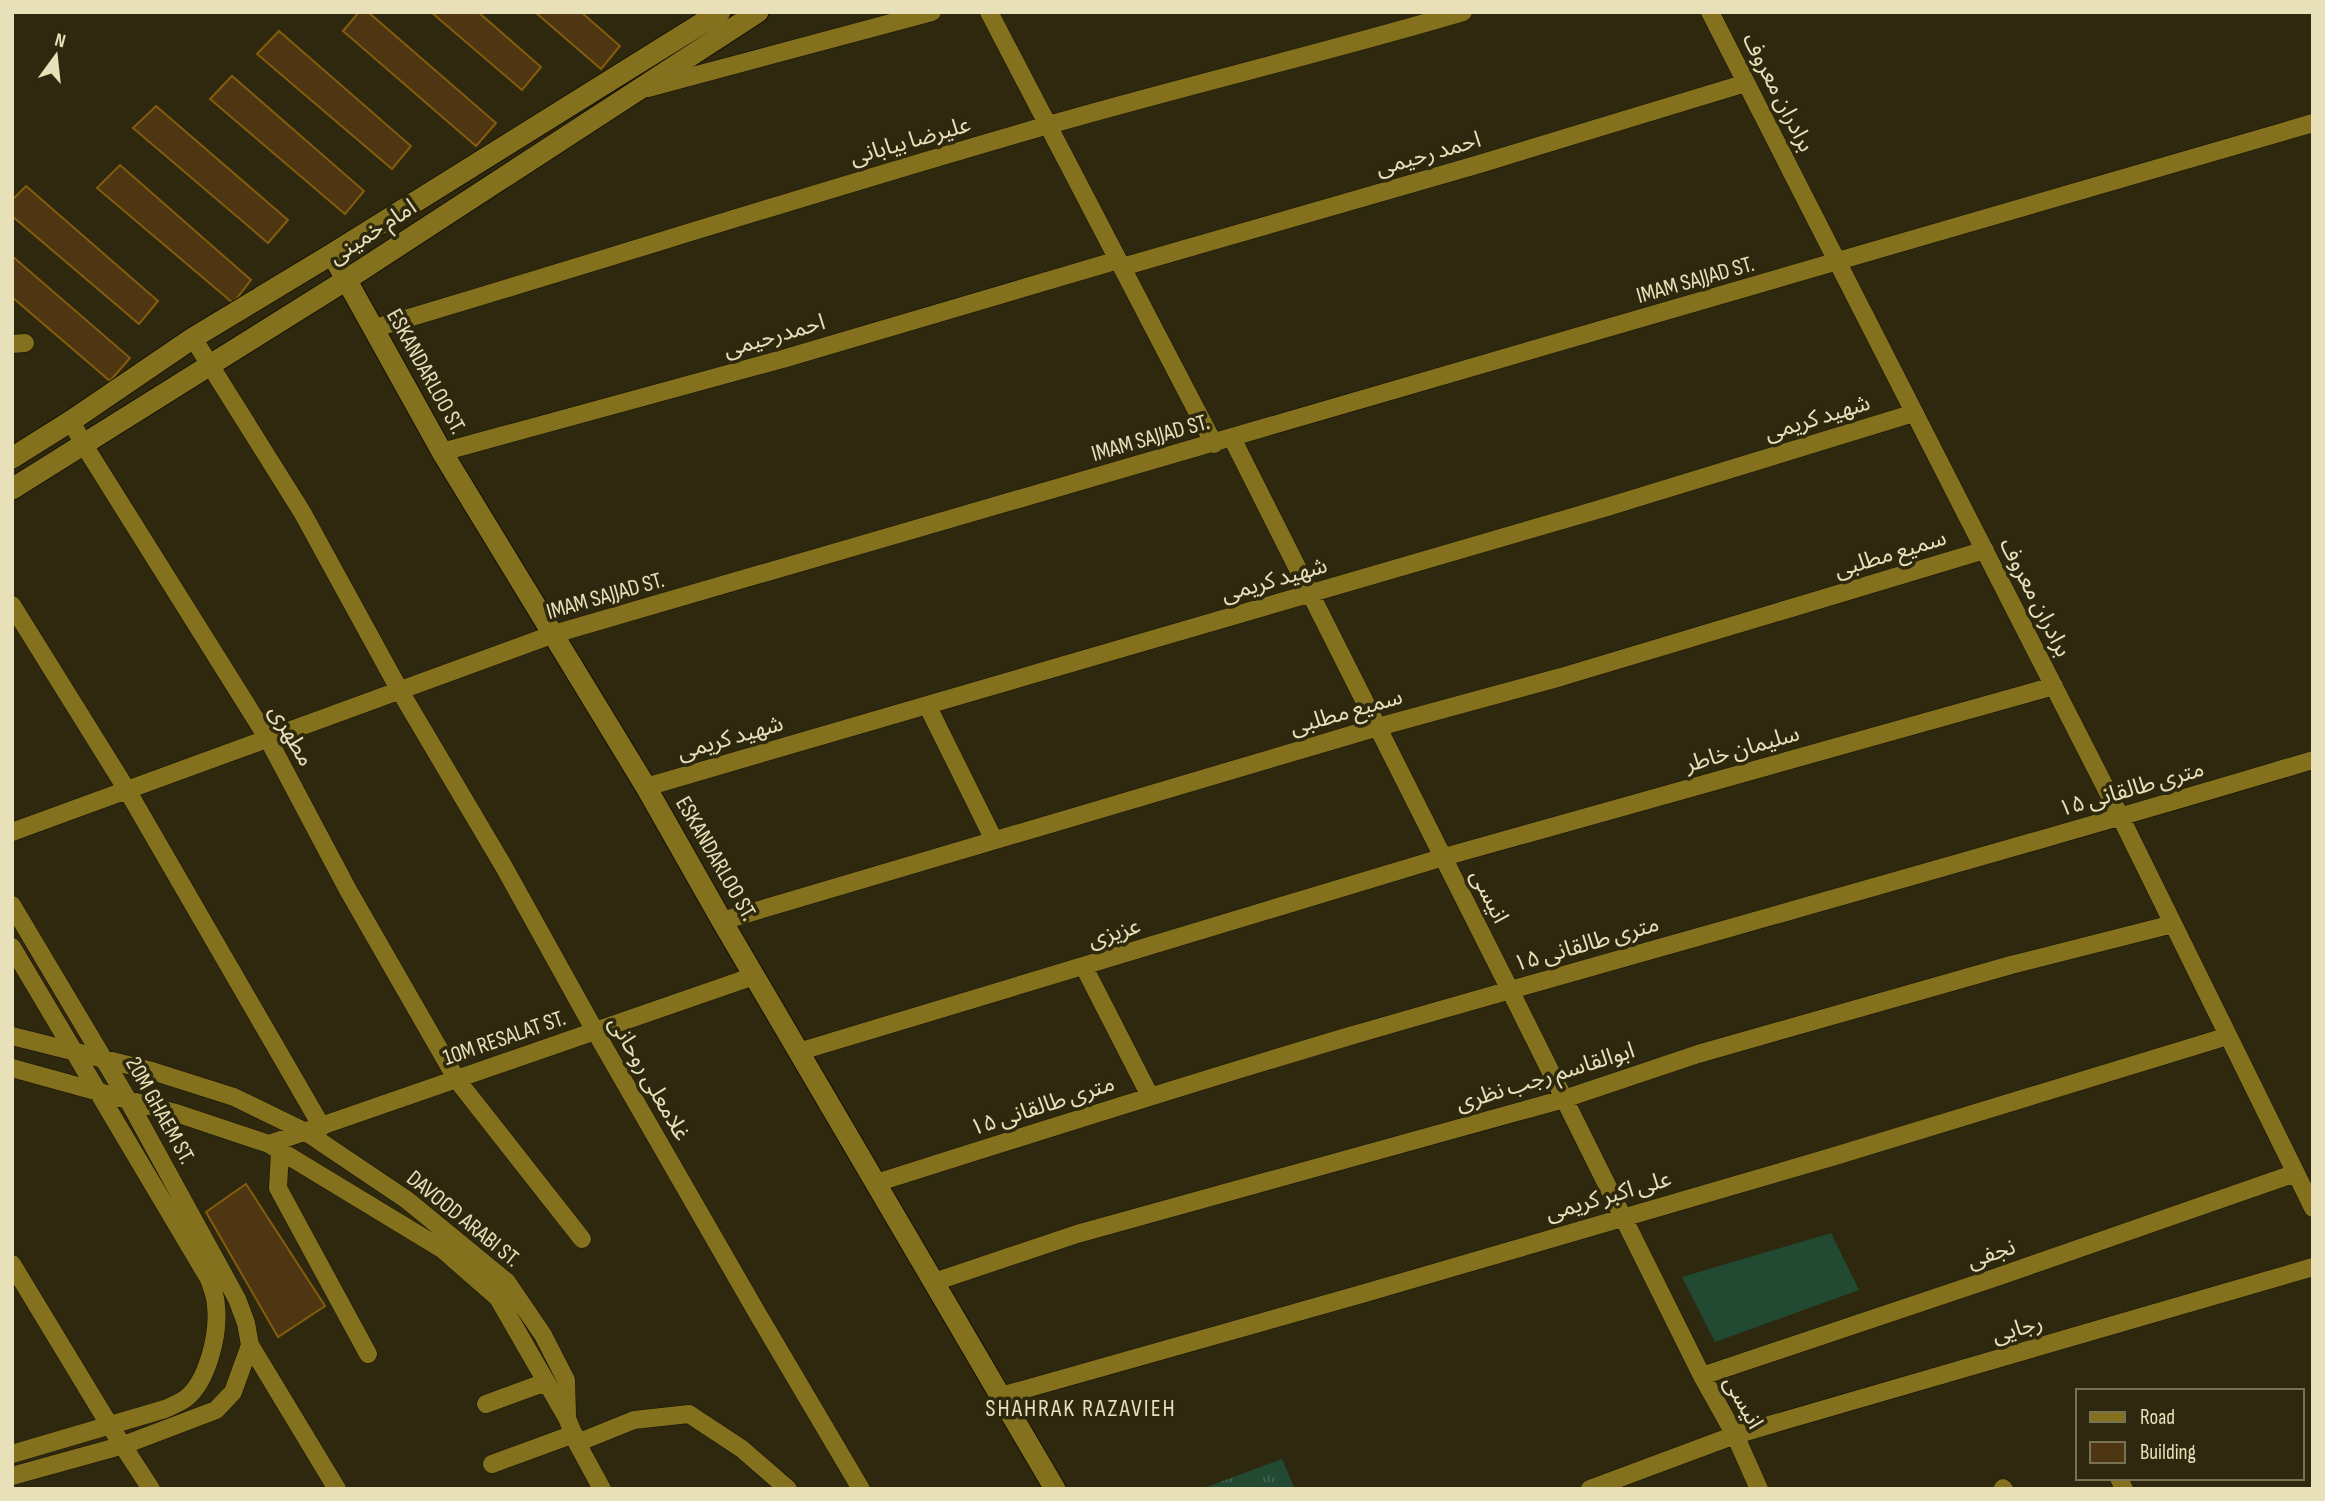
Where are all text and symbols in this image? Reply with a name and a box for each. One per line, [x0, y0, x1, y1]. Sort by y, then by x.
north arrow [21, 21, 91, 91]
street label: برادران معروف [1736, 28, 1820, 157]
text: N [52, 29, 68, 53]
street label: علیرضا بیابانی [847, 110, 974, 172]
street label: احمد رحیمی [1372, 126, 1484, 182]
street label: امام خمینی [323, 193, 423, 273]
street label: IMAM SAJJAD ST. [1633, 250, 1757, 310]
street label: ESKANDARLOO ST. [380, 304, 472, 439]
street label: احمدرحیمی [720, 308, 828, 364]
street label: شهید کریمی [1761, 389, 1874, 447]
street label: IMAM SAJJAD ST. [1088, 408, 1212, 468]
street label: سمیع مطلبی [1831, 524, 1950, 586]
street label: برادران معروف [1993, 533, 2077, 662]
street label: شهید کریمی [1218, 551, 1331, 608]
street label: IMAM SAJJAD ST. [543, 566, 667, 626]
street label: سمیع مطلبی [1287, 683, 1406, 743]
street label: مطهری [262, 700, 320, 771]
street label: شهید کریمی [674, 709, 787, 766]
street label: سلیمان خاطر [1681, 719, 1803, 779]
street label: ۱۵ متری طالقانی [2055, 755, 2207, 823]
street label: ESKANDARLOO ST. [669, 791, 763, 926]
street label: انیسی [1464, 865, 1514, 928]
street label: ۱۵ متری طالقانی [1510, 910, 1662, 978]
street label: عزیزی [1085, 912, 1144, 954]
street label: 10M RESALAT ST. [439, 1004, 569, 1072]
street label: غلامعلی روحانی [602, 1011, 696, 1146]
street label: ابوالقاسم رجب نظری [1452, 1036, 1639, 1119]
street label: 20M GHAEM ST. [119, 1052, 201, 1169]
street label: ۱۵ متری طالقانی [966, 1069, 1118, 1142]
street label: DAVOOD ARABI ST. [401, 1164, 526, 1273]
street label: علی اکبر کریمی [1542, 1165, 1674, 1227]
street label: نجفی [1964, 1233, 2019, 1275]
street label: رجایی [1989, 1308, 2046, 1350]
street label: انیسی [1717, 1371, 1769, 1434]
legend [2076, 1389, 2304, 1480]
district label: SHAHRAK RAZAVIEH [985, 1394, 1177, 1423]
text: Road [2140, 1405, 2175, 1430]
text: Building [2140, 1440, 2196, 1465]

